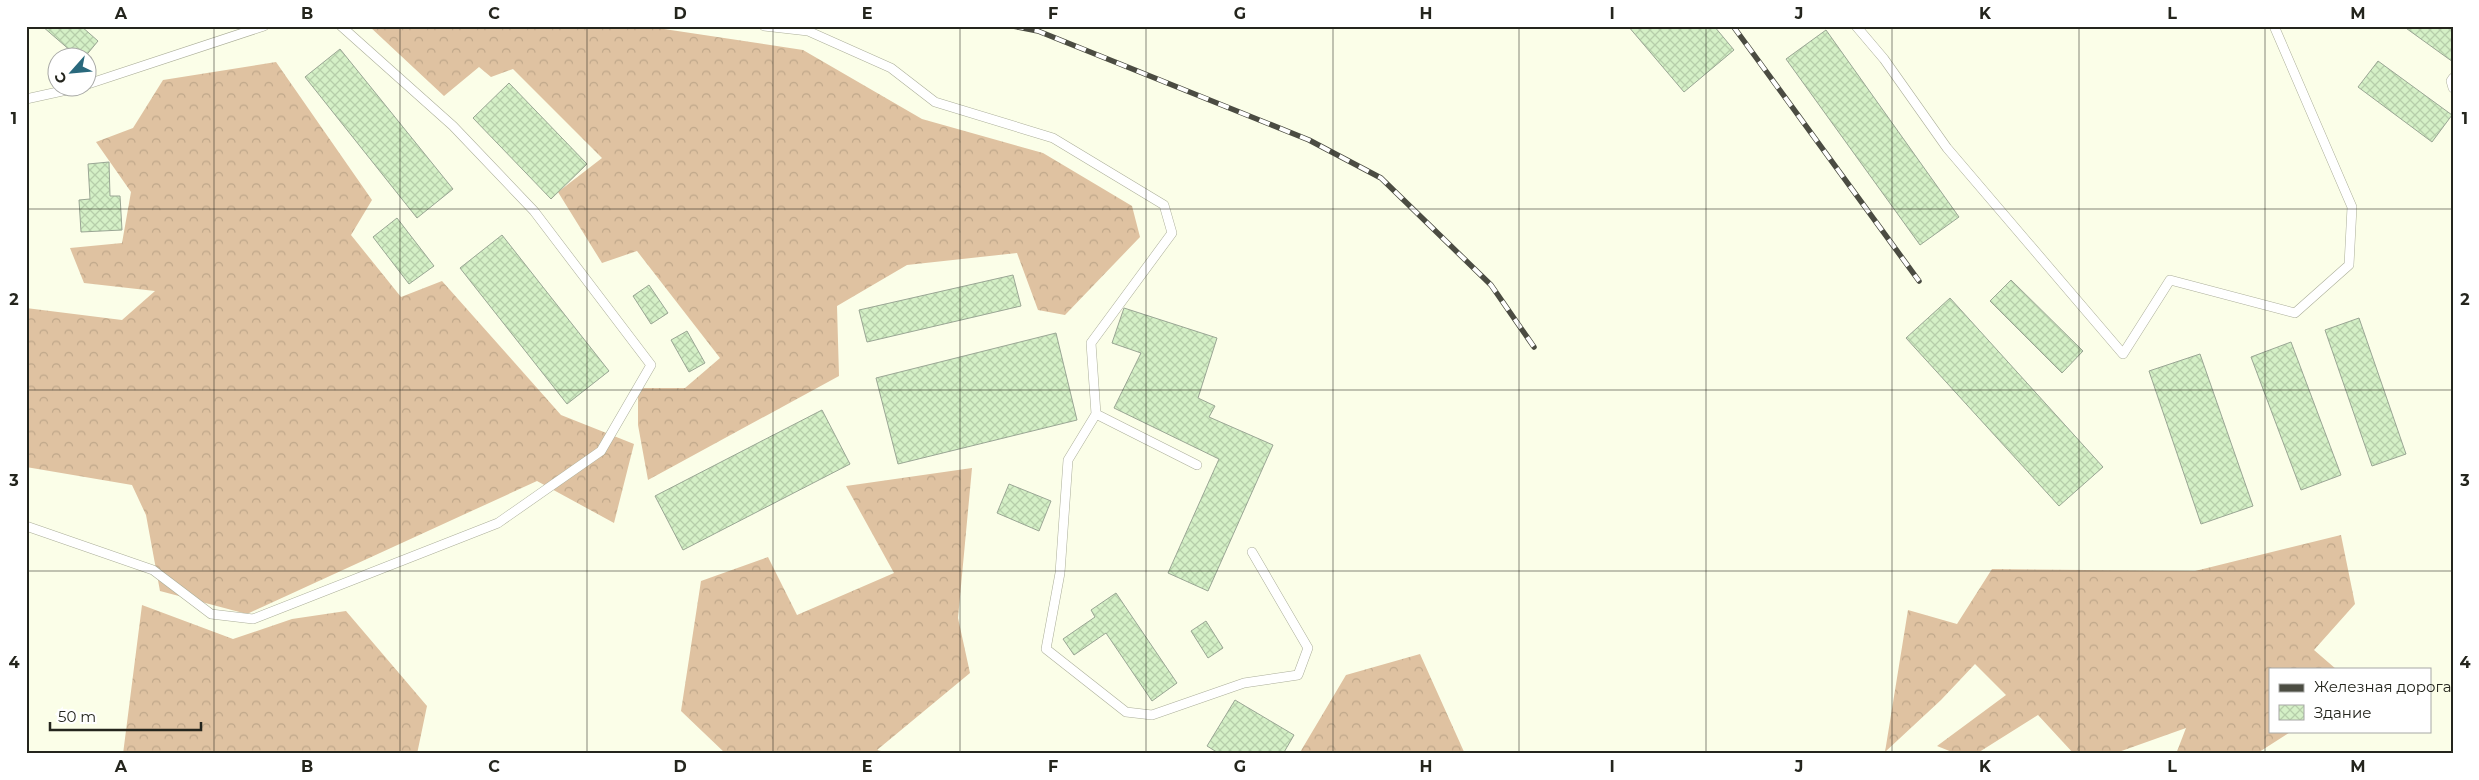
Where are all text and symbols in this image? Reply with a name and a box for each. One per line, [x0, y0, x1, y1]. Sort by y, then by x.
text: A [114, 4, 128, 23]
text: B [301, 4, 313, 23]
text: C [488, 4, 500, 23]
text: D [673, 4, 687, 23]
text: E [862, 4, 872, 23]
text: F [1048, 4, 1058, 23]
text: G [1234, 4, 1246, 23]
text: H [1420, 4, 1432, 23]
text: I [1609, 4, 1615, 23]
text: J [1794, 4, 1803, 23]
text: K [1979, 4, 1992, 23]
text: L [2167, 4, 2177, 23]
text: M [2350, 4, 2366, 23]
north arrow [48, 48, 98, 98]
text: С [50, 69, 71, 87]
text: 1 [11, 109, 17, 128]
text: 1 [2462, 109, 2468, 128]
text: 2 [9, 290, 19, 309]
text: 2 [2460, 290, 2470, 309]
text: 3 [8, 471, 19, 490]
text: 3 [2459, 471, 2470, 490]
text: 4 [8, 653, 20, 672]
text: 4 [2459, 653, 2471, 672]
legend [2269, 668, 2432, 732]
text: Железная дорога [2314, 677, 2451, 696]
scale bar [50, 700, 201, 732]
text: Здание [2314, 703, 2372, 722]
text: 50 m [58, 707, 96, 726]
text: A [114, 757, 128, 776]
text: B [301, 757, 313, 776]
text: C [488, 757, 500, 776]
text: D [673, 757, 687, 776]
text: E [862, 757, 872, 776]
text: F [1048, 757, 1058, 776]
text: G [1234, 757, 1246, 776]
text: H [1420, 757, 1432, 776]
text: I [1609, 757, 1615, 776]
text: J [1794, 757, 1803, 776]
text: K [1979, 757, 1992, 776]
text: L [2167, 757, 2177, 776]
text: M [2350, 757, 2366, 776]

